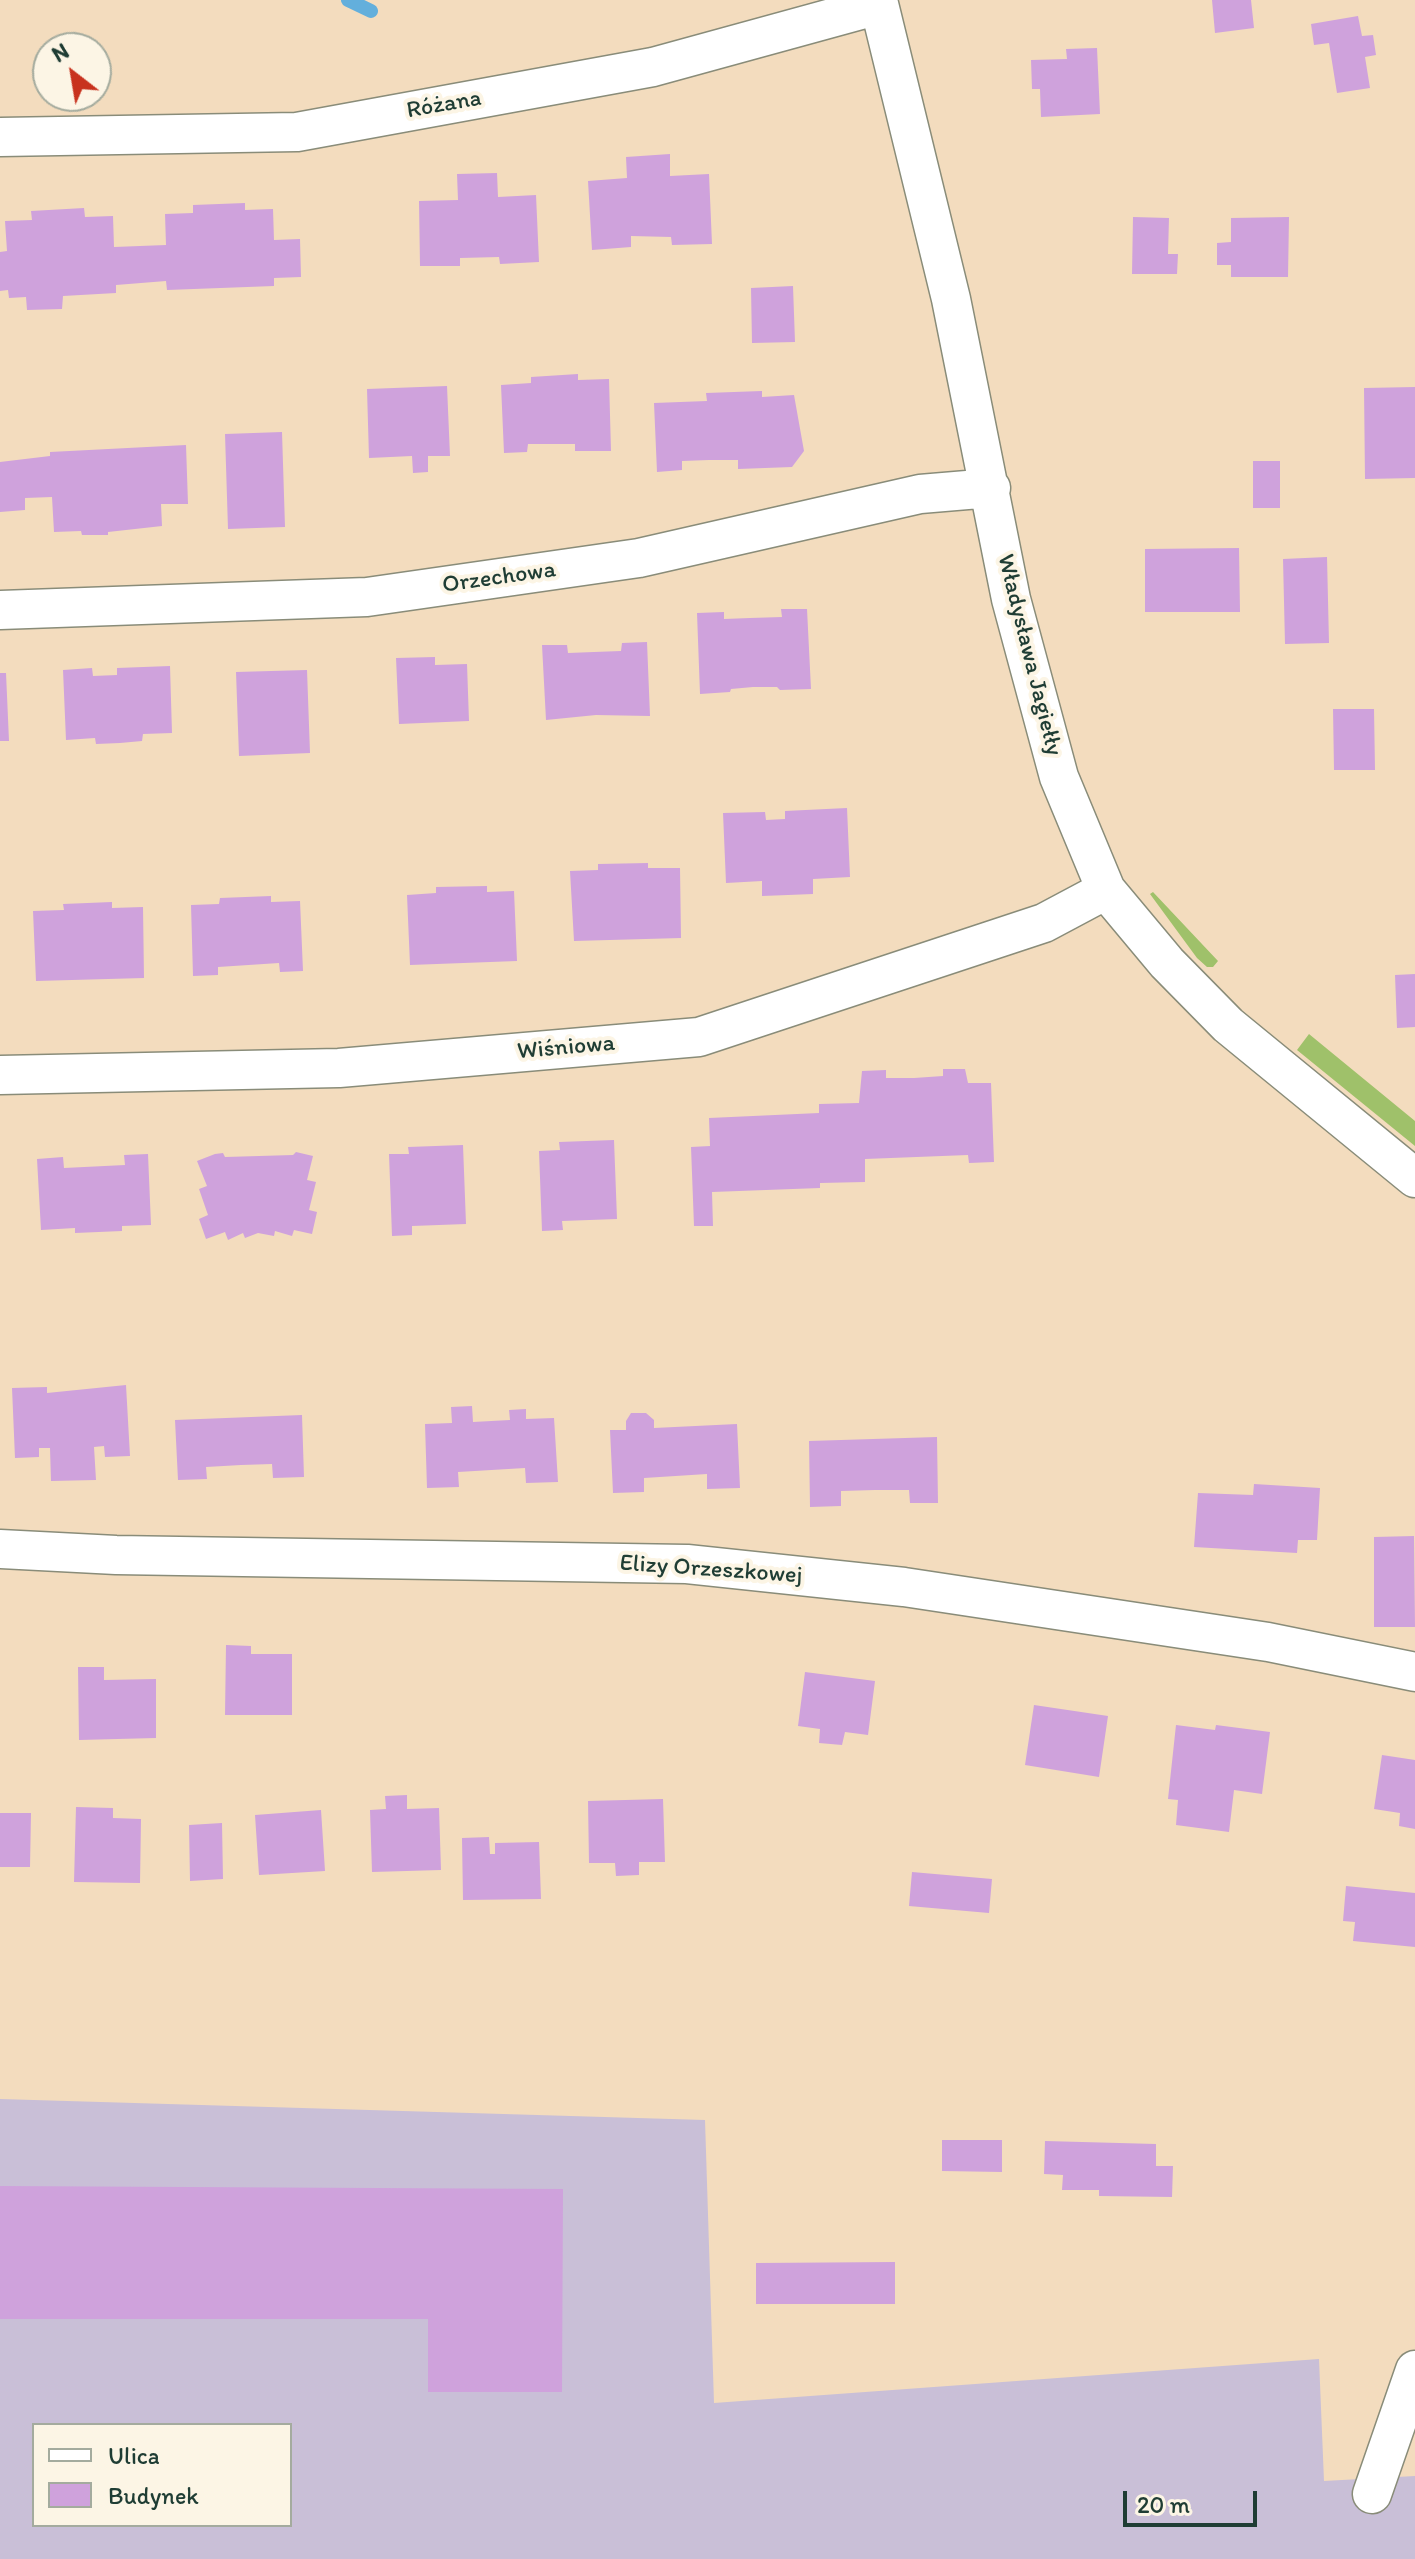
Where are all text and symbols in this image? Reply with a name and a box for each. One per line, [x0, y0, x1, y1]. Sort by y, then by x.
north arrow [32, 32, 112, 112]
text: N [47, 37, 74, 68]
street label: Różana [404, 84, 484, 126]
street label: Władysława Jagiełły [990, 551, 1068, 759]
street label: Orzechowa [440, 556, 558, 600]
street label: Wiśniowa [516, 1029, 616, 1067]
street label: Elizy Orzeszkowej [619, 1549, 803, 1591]
legend [32, 2423, 292, 2527]
text: Ulica [108, 2441, 160, 2470]
scale bar [1127, 2475, 1261, 2525]
text: Budynek [108, 2481, 199, 2510]
text: 20 m [1137, 2490, 1190, 2519]

